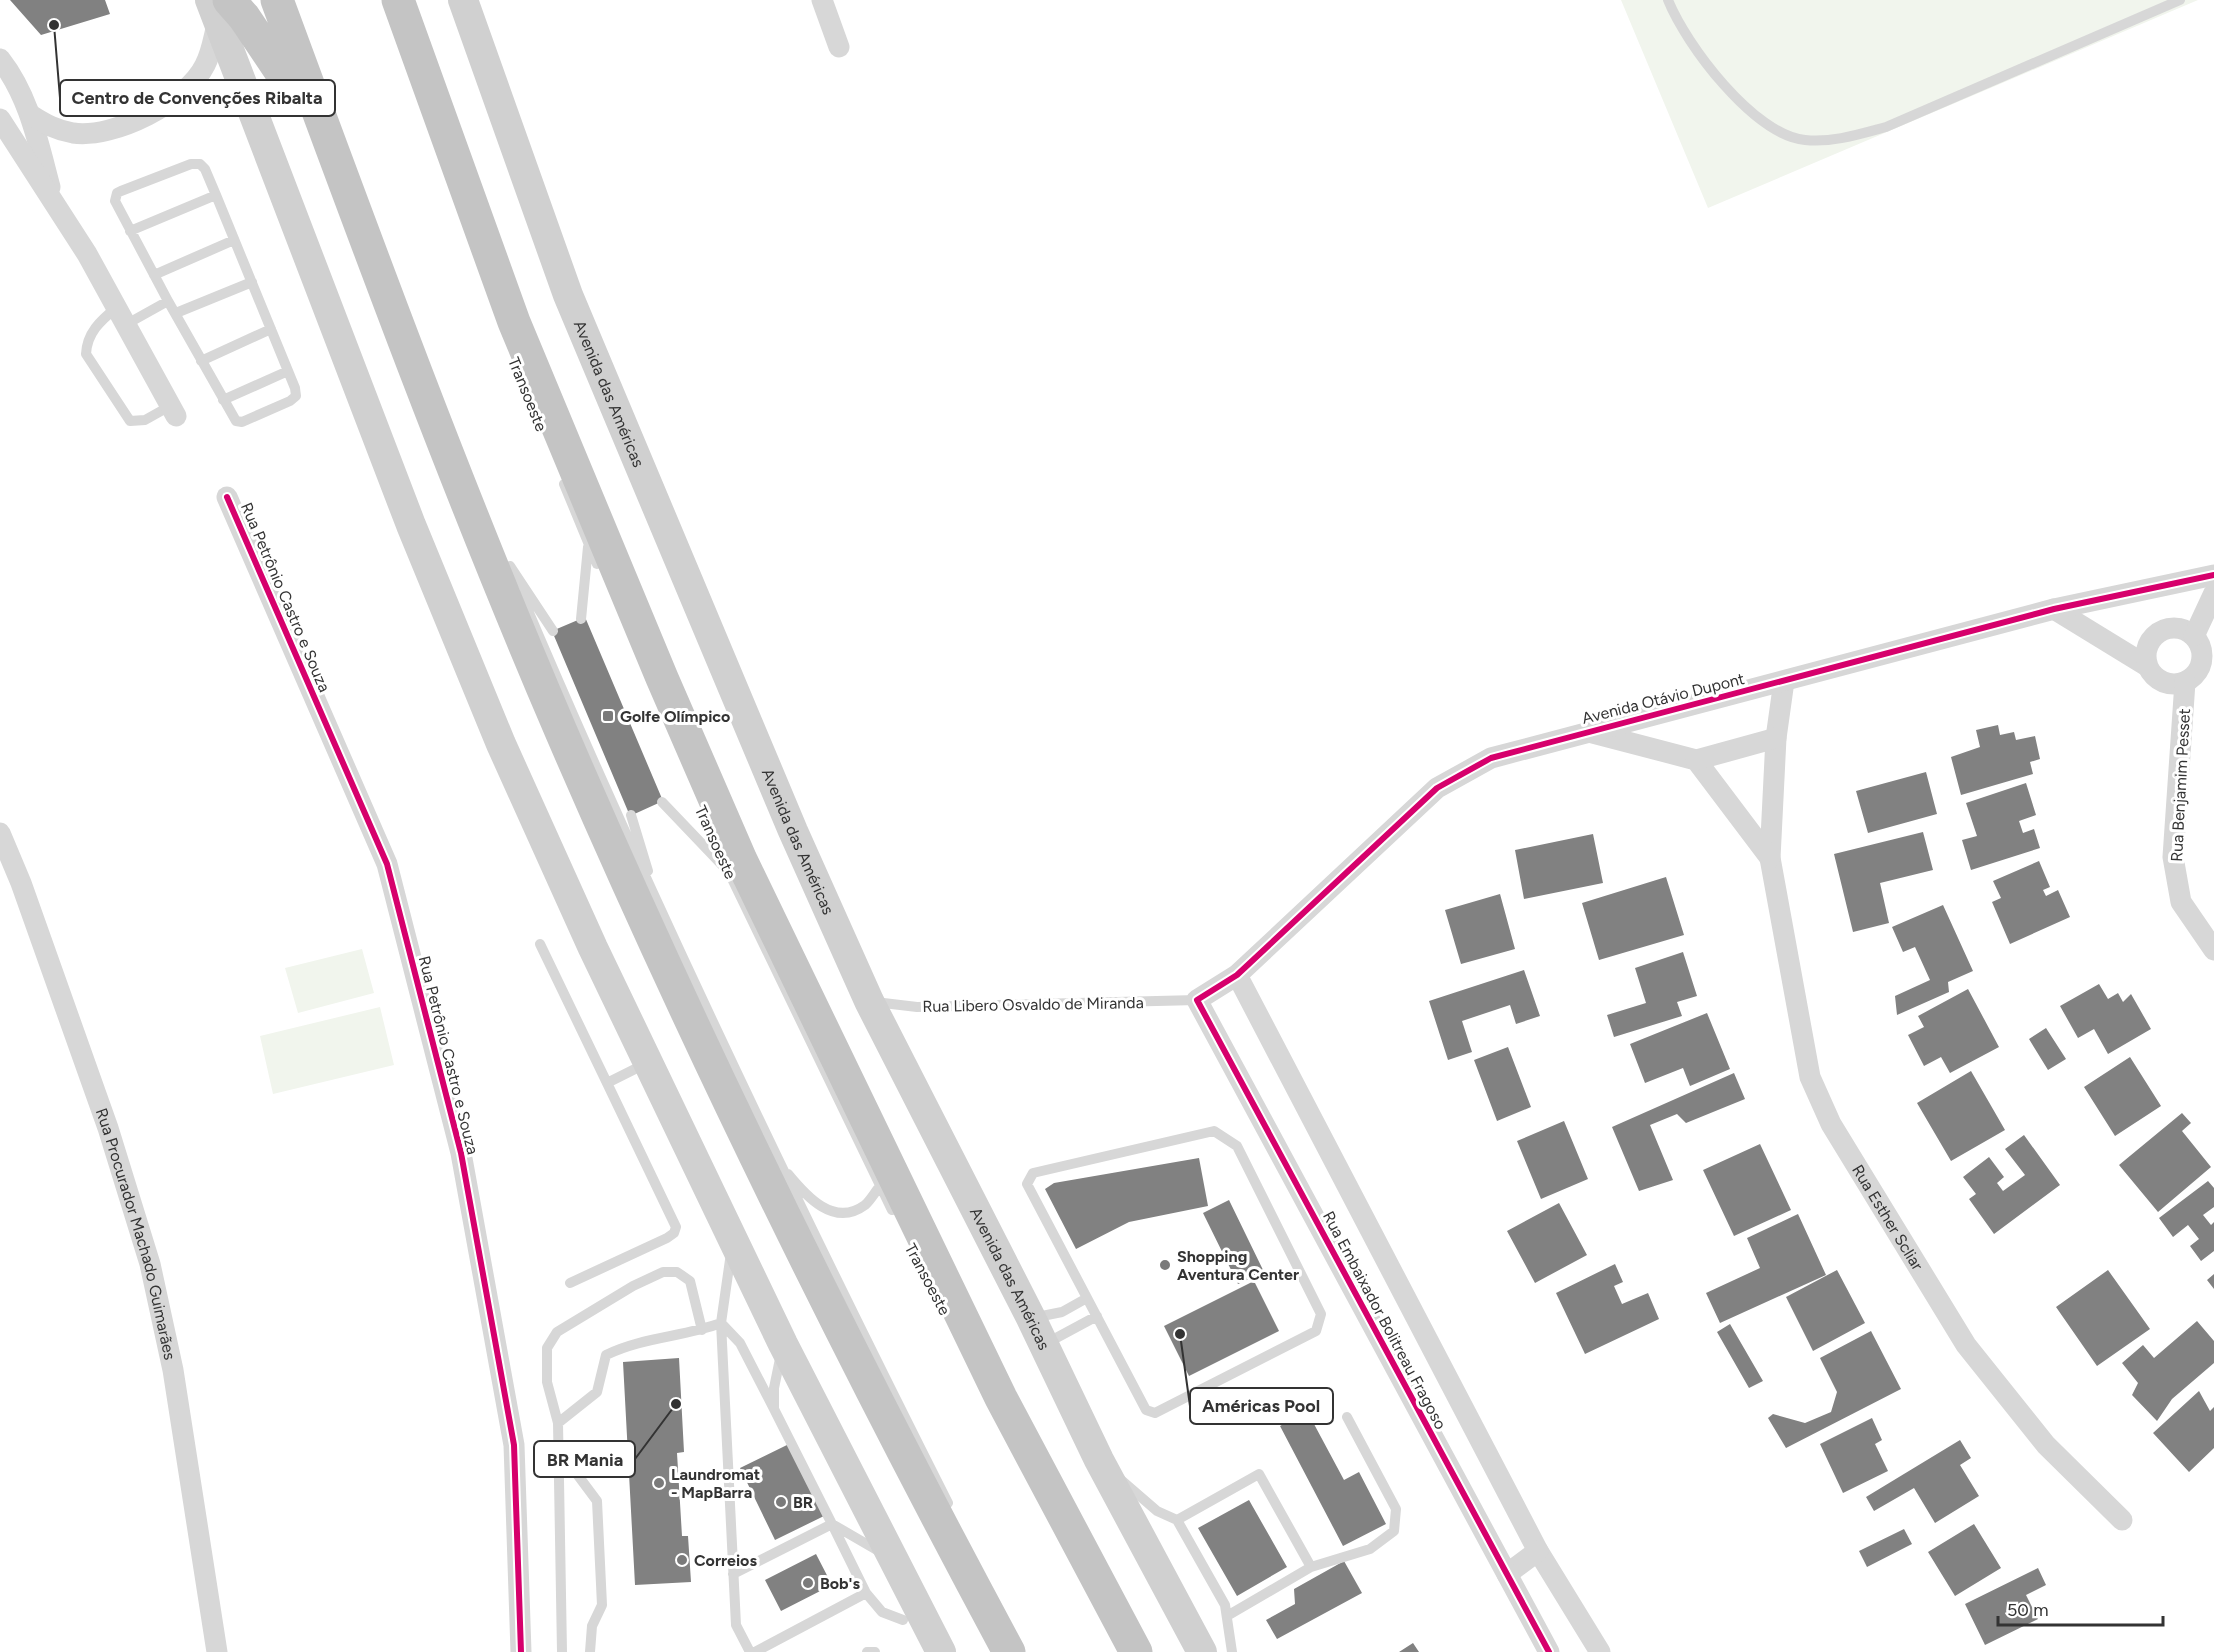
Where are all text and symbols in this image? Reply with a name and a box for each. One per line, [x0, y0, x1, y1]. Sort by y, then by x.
callout: Centro de Convenções Ribalta [60, 80, 335, 116]
text: Centro de Convenções Ribalta [71, 87, 323, 109]
street label: Avenida das Américas [570, 318, 648, 470]
street label: Transoeste [504, 354, 551, 434]
street label: Rua Petrônio Castro e Souza [237, 500, 334, 695]
street label: Avenida Otávio Dupont [1580, 669, 1746, 728]
place label: Golfe Olímpico [620, 707, 730, 726]
street label: Rua Benjamim Pesset [2167, 708, 2194, 862]
marker: Golfe Olímpico [601, 709, 615, 723]
street label: Avenida das Américas [758, 766, 838, 917]
street label: Transoeste [691, 803, 740, 882]
street label: Rua Petrônio Castro e Souza [415, 954, 482, 1156]
street label: Rua Libero Osvaldo de Miranda [922, 993, 1144, 1016]
street label: Rua Procurador Machado Guimarães [92, 1106, 180, 1362]
street label: Rua Esther Scliar [1848, 1161, 1927, 1274]
street label: Avenida das Américas [966, 1204, 1054, 1353]
street label: Rua Embaixador Bolitreau Fragoso [1319, 1208, 1450, 1432]
street label: Transoeste [901, 1240, 954, 1318]
place label: Shopping Aventura Center [1177, 1247, 1299, 1284]
marker: Shopping Aventura Center [1158, 1258, 1172, 1272]
callout: Américas Pool [1190, 1388, 1333, 1424]
text: Américas Pool [1202, 1395, 1320, 1417]
callout: BR Mania [534, 1441, 635, 1477]
text: BR Mania [547, 1449, 623, 1471]
place label: Laundromat - MapBarra [671, 1465, 760, 1502]
marker: Laundromat - MapBarra [652, 1476, 666, 1490]
place label: BR [793, 1493, 813, 1512]
marker: BR [774, 1495, 788, 1509]
place label: Correios [694, 1551, 757, 1570]
marker: Correios [675, 1553, 689, 1567]
place label: Bob's [820, 1574, 861, 1593]
marker: Bob's [801, 1576, 815, 1590]
scale bar [1998, 1589, 2163, 1627]
text: 50 m [2007, 1599, 2049, 1621]

